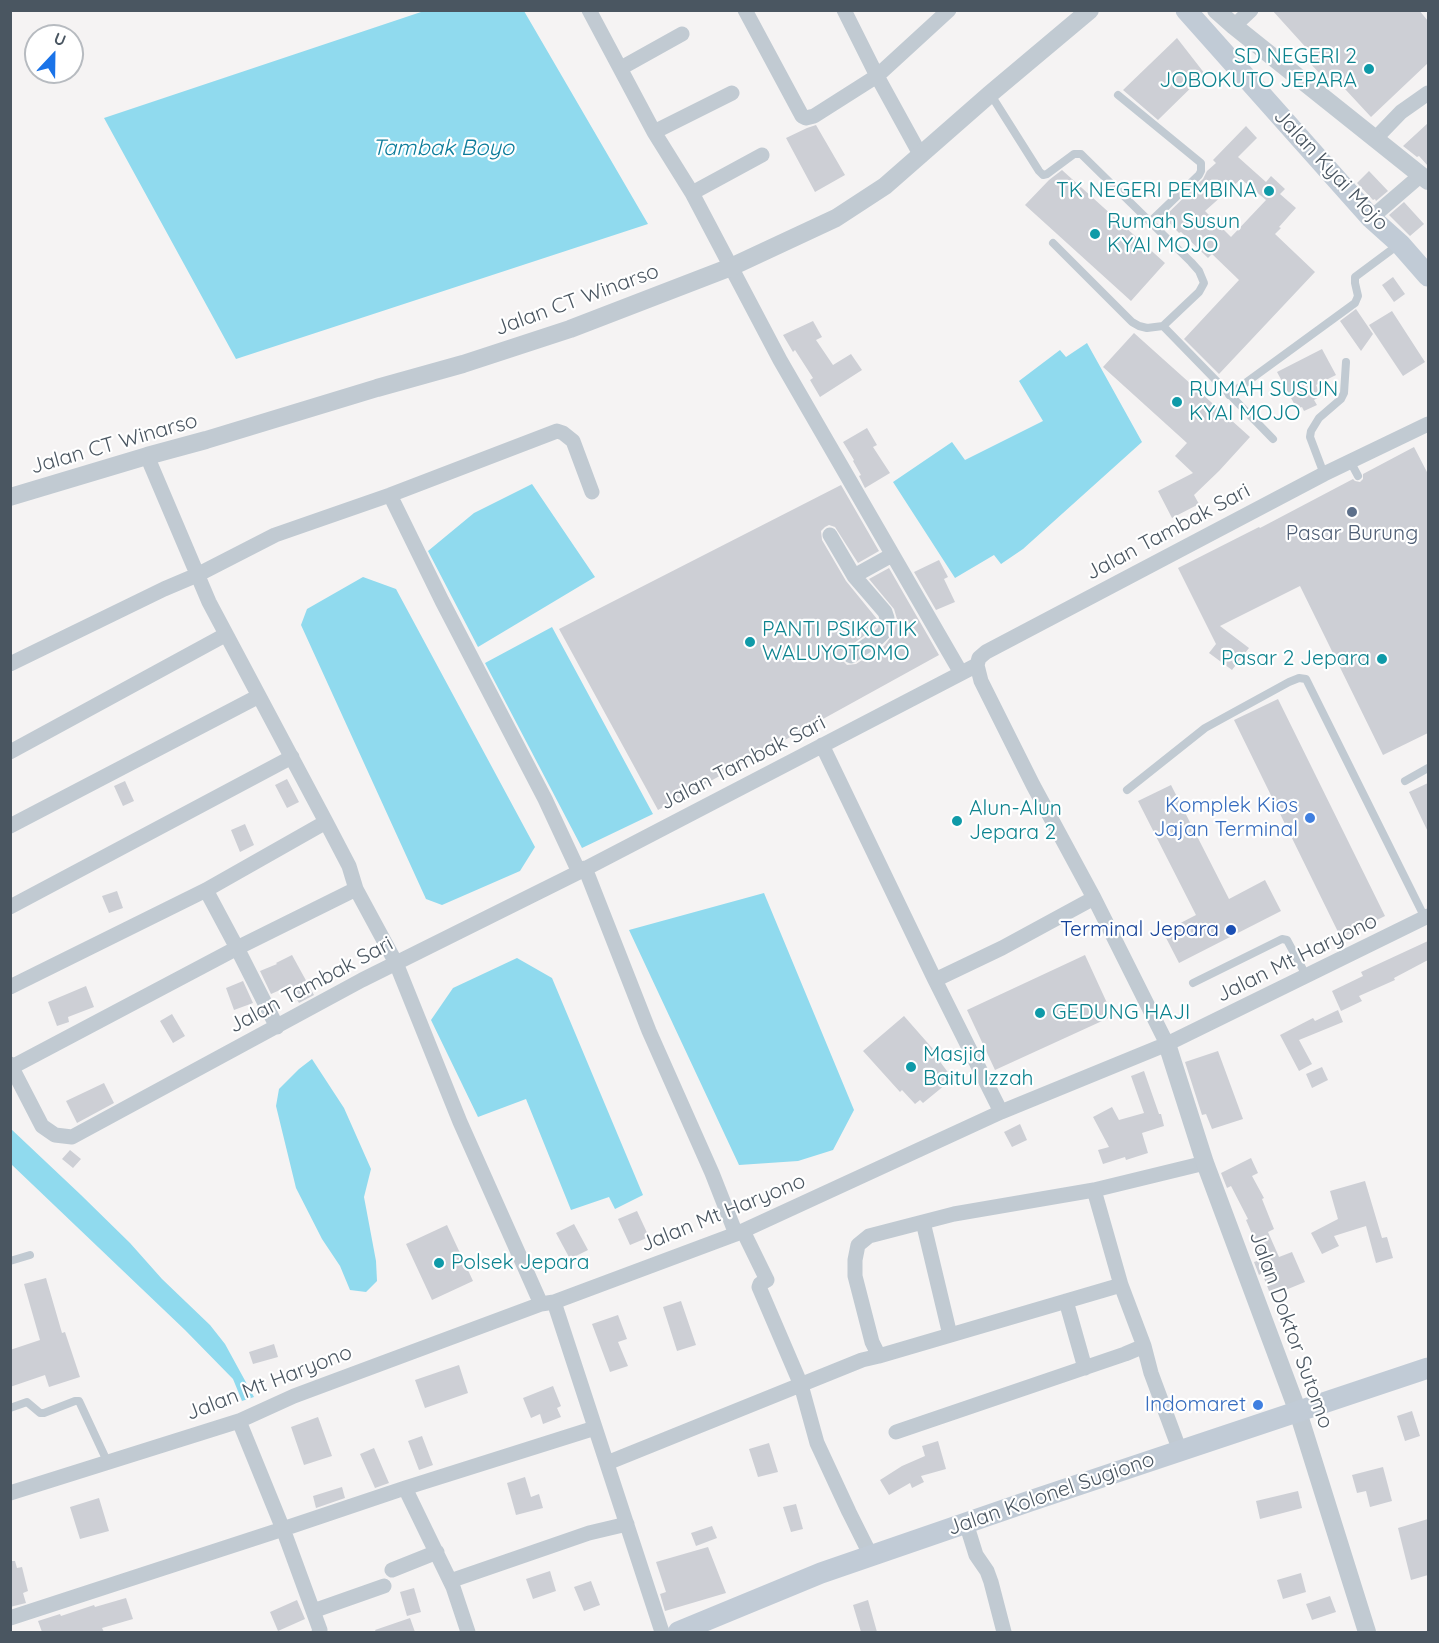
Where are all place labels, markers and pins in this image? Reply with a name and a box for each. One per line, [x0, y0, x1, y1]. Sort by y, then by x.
place label: SD NEGERI 2 JOBOKUTO JEPARA [1159, 44, 1357, 94]
marker: SD NEGERI 2 JOBOKUTO JEPARA [1362, 62, 1376, 76]
place label: TK NEGERI PEMBINA [1056, 178, 1257, 204]
marker: TK NEGERI PEMBINA [1262, 184, 1276, 198]
place label: Rumah Susun KYAI MOJO [1107, 209, 1240, 259]
marker: Rumah Susun KYAI MOJO [1088, 227, 1102, 241]
place label: RUMAH SUSUN KYAI MOJO [1189, 377, 1338, 427]
marker: RUMAH SUSUN KYAI MOJO [1170, 395, 1184, 409]
marker: Pasar Burung [1345, 505, 1359, 519]
place label: Pasar Burung [1286, 521, 1418, 547]
place label: PANTI PSIKOTIK WALUYOTOMO [762, 617, 917, 667]
marker: PANTI PSIKOTIK WALUYOTOMO [743, 635, 757, 649]
place label: Pasar 2 Jepara [1221, 646, 1370, 672]
marker: Pasar 2 Jepara [1375, 652, 1389, 666]
place label: Komplek Kios Jajan Terminal [1154, 793, 1298, 843]
place label: Alun-Alun Jepara 2 [969, 796, 1062, 846]
marker: Komplek Kios Jajan Terminal [1303, 811, 1317, 825]
marker: Alun-Alun Jepara 2 [950, 814, 964, 828]
place label: Terminal Jepara [1060, 917, 1219, 943]
marker: Terminal Jepara [1224, 923, 1238, 937]
place label: GEDUNG HAJI [1052, 1000, 1190, 1026]
marker: GEDUNG HAJI [1033, 1006, 1047, 1020]
place label: Masjid Baitul Izzah [923, 1042, 1034, 1092]
marker: Masjid Baitul Izzah [904, 1060, 918, 1074]
place label: Polsek Jepara [451, 1250, 589, 1276]
marker: Polsek Jepara [432, 1256, 446, 1270]
place label: Indomaret [1145, 1392, 1246, 1418]
marker: Indomaret [1251, 1398, 1265, 1412]

